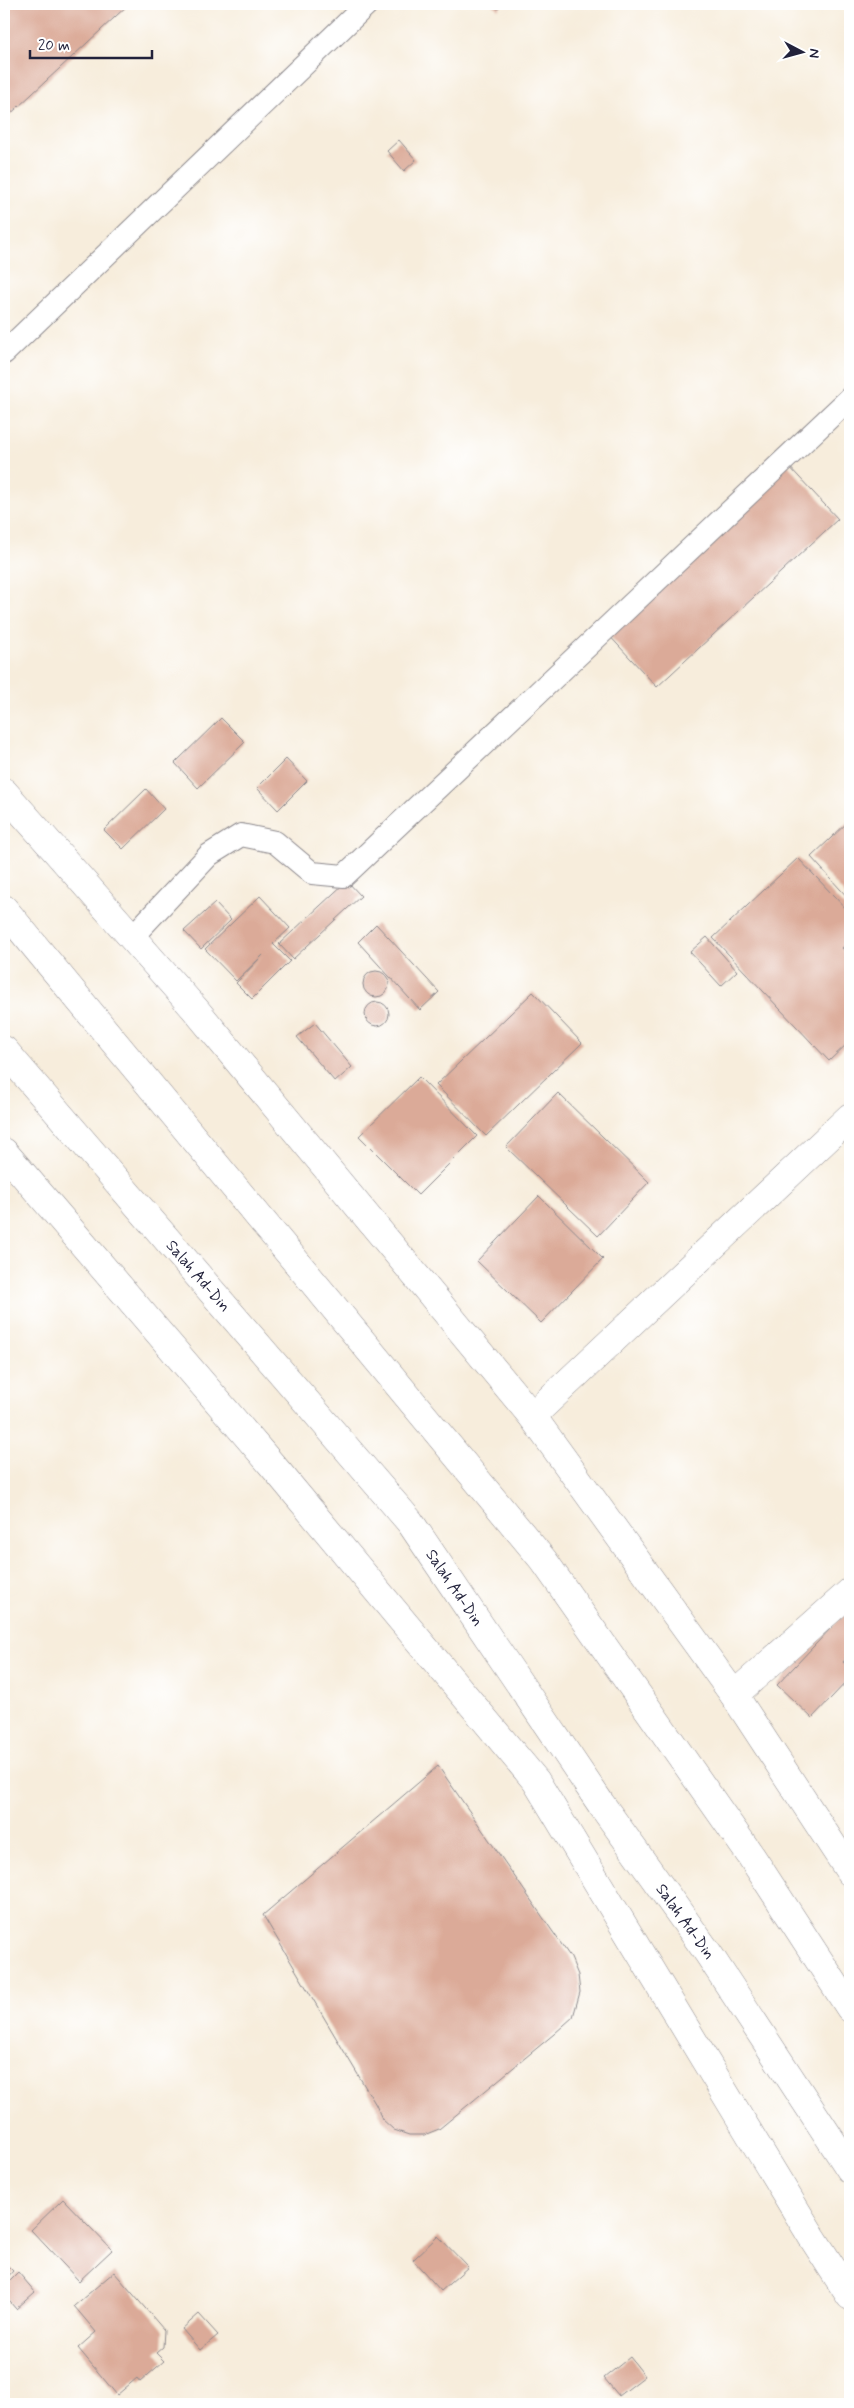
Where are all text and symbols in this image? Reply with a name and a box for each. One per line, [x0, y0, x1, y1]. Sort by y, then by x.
scale bar [30, 28, 152, 60]
north arrow [776, 28, 826, 78]
text: 20 m [38, 36, 70, 56]
text: N [804, 48, 823, 59]
street label: Salah Ad-Din [161, 1235, 235, 1316]
street label: Salah Ad-Din [421, 1545, 488, 1630]
street label: Salah Ad-Din [651, 1879, 720, 1964]

